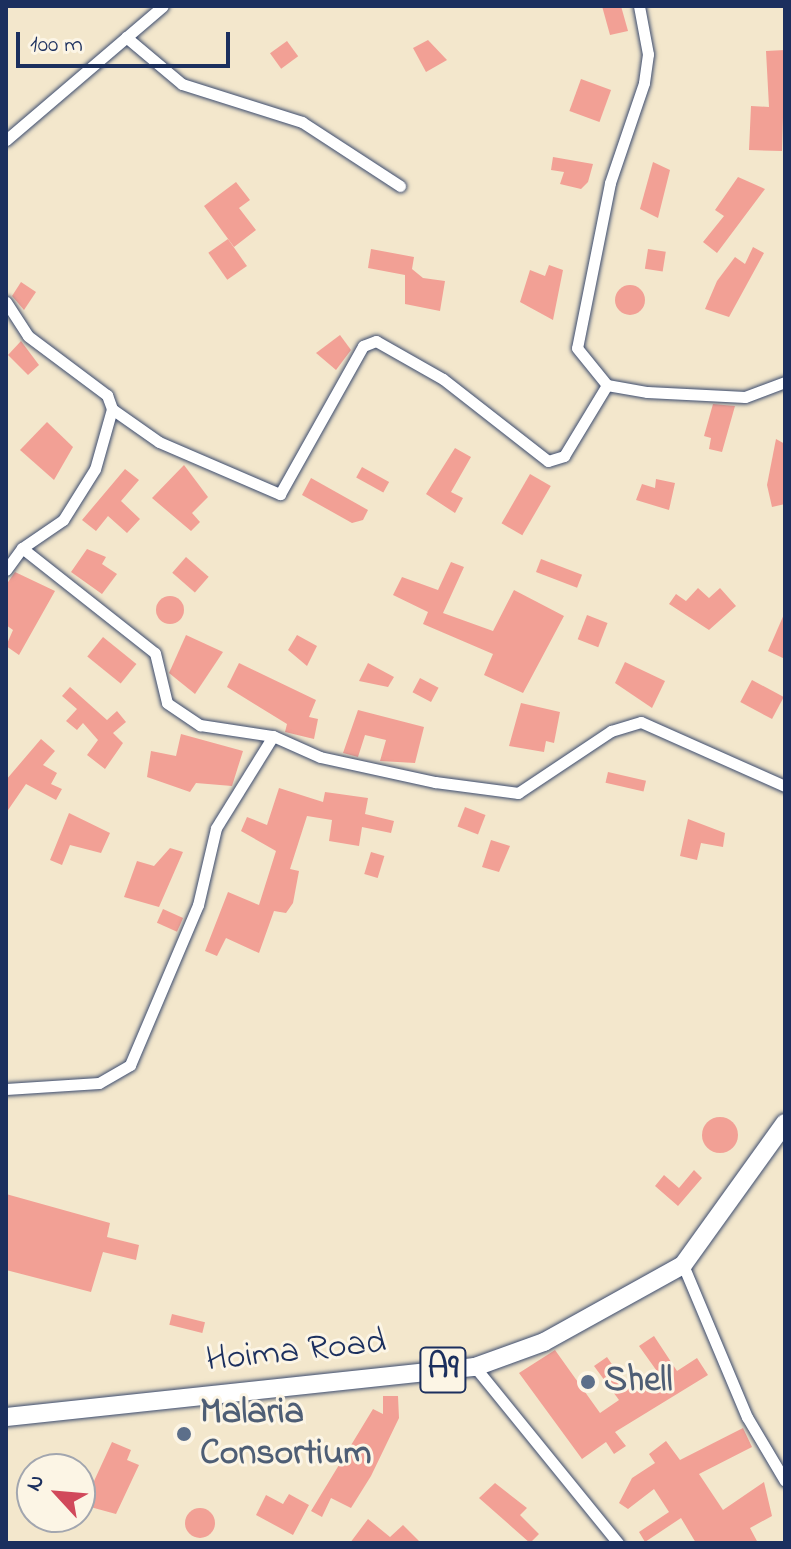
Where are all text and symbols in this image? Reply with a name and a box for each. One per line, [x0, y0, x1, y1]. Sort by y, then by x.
scale bar [20, 16, 234, 66]
text: 100 m [30, 28, 83, 63]
street label: Hoima Road [204, 1321, 388, 1383]
road number: A9 [419, 1340, 467, 1400]
place label: Shell [604, 1360, 672, 1404]
marker: Shell [579, 1373, 597, 1391]
place label: Malaria Consortium [200, 1391, 371, 1476]
marker: Malaria Consortium [175, 1425, 193, 1443]
north arrow [16, 1453, 96, 1533]
text: N [19, 1470, 54, 1497]

